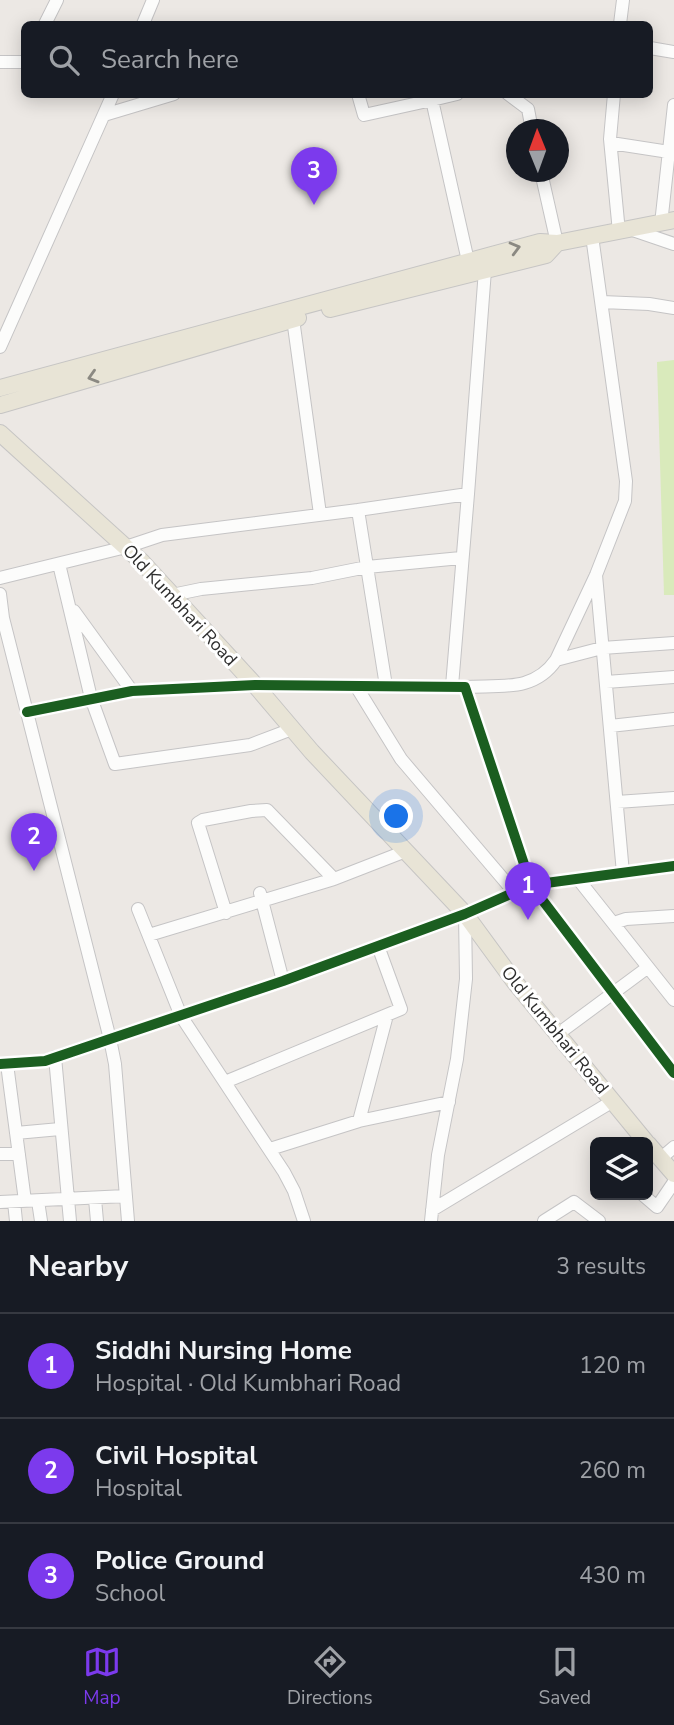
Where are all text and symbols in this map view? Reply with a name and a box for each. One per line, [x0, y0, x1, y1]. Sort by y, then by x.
search box [21, 21, 653, 98]
icon: search [45, 41, 83, 79]
text: Search here [101, 42, 239, 77]
north arrow [506, 119, 569, 182]
pin: 3 [291, 147, 337, 205]
one-way arrow [509, 242, 521, 257]
one-way arrow [88, 368, 100, 383]
street label: Old Kumbhari Road [117, 539, 243, 671]
your location [379, 799, 413, 833]
pin: 2 [11, 813, 57, 871]
pin: 1 [505, 862, 551, 920]
street label: Old Kumbhari Road [496, 961, 614, 1099]
map controls [590, 1137, 653, 1200]
button: layers [590, 1137, 653, 1200]
text: Nearby [28, 1246, 128, 1287]
text: 3 results [556, 1251, 646, 1282]
text: Siddhi Nursing Home [95, 1333, 352, 1368]
text: 1 [44, 1350, 58, 1381]
text: 120 m [579, 1350, 646, 1381]
text: Hospital · Old Kumbhari Road [95, 1368, 401, 1399]
text: Civil Hospital [95, 1438, 257, 1473]
text: 2 [44, 1455, 58, 1486]
text: 260 m [579, 1455, 646, 1486]
text: Hospital [95, 1473, 182, 1504]
text: Police Ground [95, 1543, 264, 1578]
text: 3 [44, 1560, 58, 1591]
text: 430 m [579, 1560, 646, 1591]
text: School [95, 1578, 165, 1609]
tab: Map [83, 1643, 121, 1711]
tab: Directions [287, 1643, 373, 1711]
tab: Saved [539, 1643, 591, 1711]

